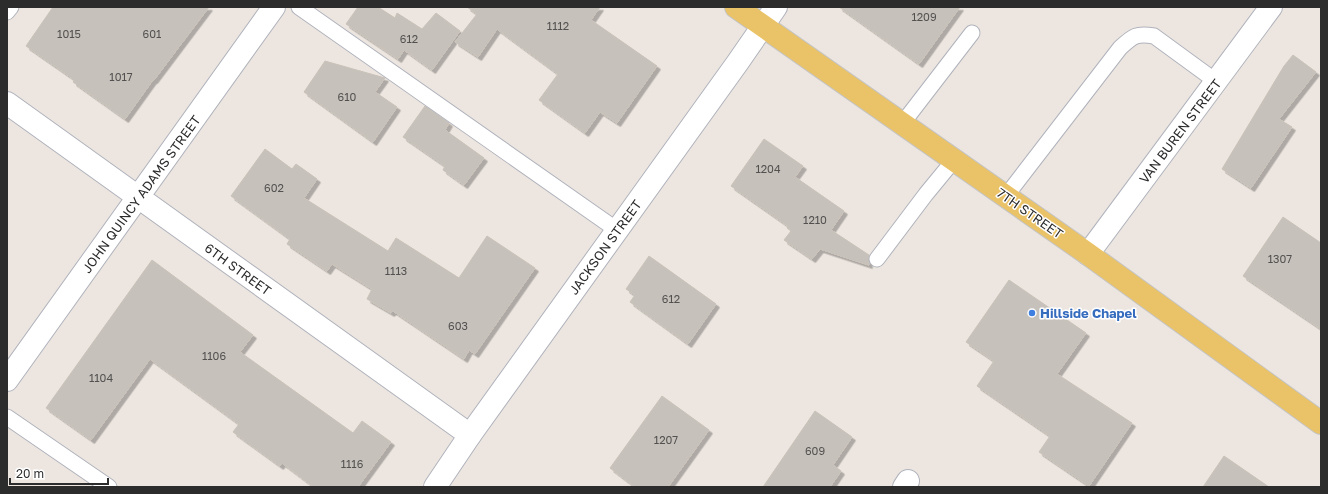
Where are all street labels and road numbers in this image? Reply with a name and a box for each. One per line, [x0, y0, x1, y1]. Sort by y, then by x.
street label: VAN BUREN STREET [1136, 76, 1224, 186]
street label: JOHN QUINCY ADAMS STREET [78, 112, 204, 276]
street label: 7TH STREET [994, 184, 1066, 242]
street label: JACKSON STREET [565, 197, 645, 297]
street label: 6TH STREET [202, 240, 274, 298]

